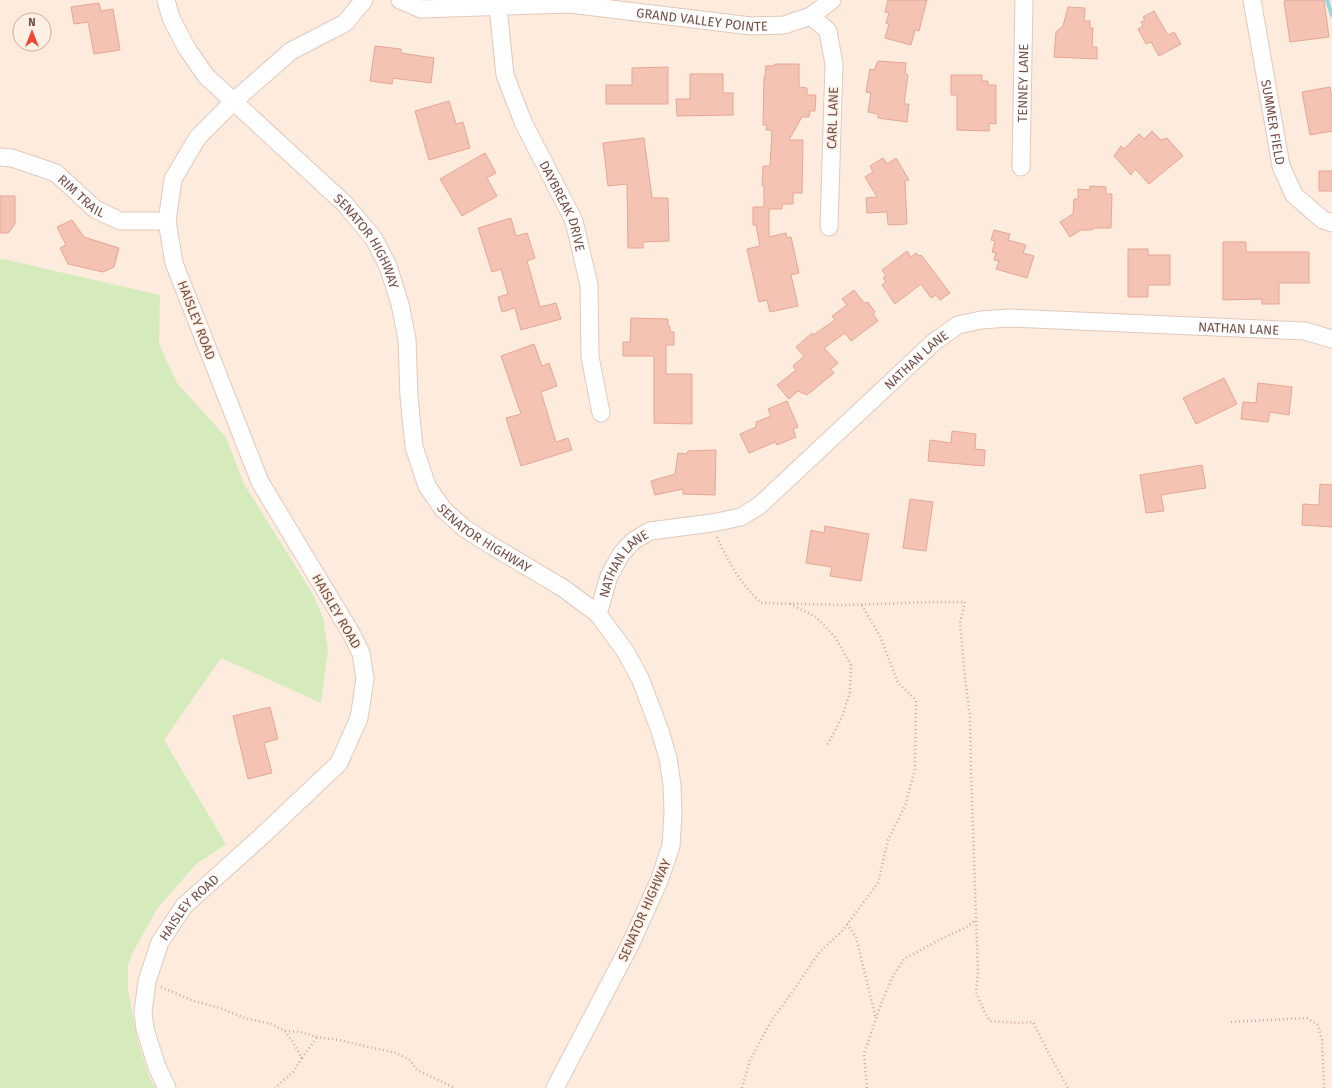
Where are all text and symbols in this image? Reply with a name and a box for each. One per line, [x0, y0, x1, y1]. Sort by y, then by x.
street label: GRAND VALLEY POINTE [636, 5, 768, 34]
north arrow [12, 12, 52, 52]
text: N [28, 16, 36, 29]
street label: TENNEY LANE [1015, 43, 1031, 123]
street label: SUMMER FIELD [1258, 78, 1288, 166]
street label: CARL LANE [824, 87, 841, 149]
street label: DAYBREAK DRIVE [536, 158, 588, 253]
street label: RIM TRAIL [55, 172, 108, 221]
street label: SENATOR HIGHWAY [331, 191, 402, 291]
street label: HAISLEY ROAD [175, 278, 219, 362]
street label: NATHAN LANE [1198, 319, 1279, 338]
street label: NATHAN LANE [881, 327, 951, 393]
street label: SENATOR HIGHWAY [434, 501, 535, 576]
street label: NATHAN LANE [596, 527, 651, 599]
street label: HAISLEY ROAD [309, 571, 364, 651]
street label: SENATOR HIGHWAY [615, 856, 674, 964]
street label: HAISLEY ROAD [156, 871, 222, 943]

